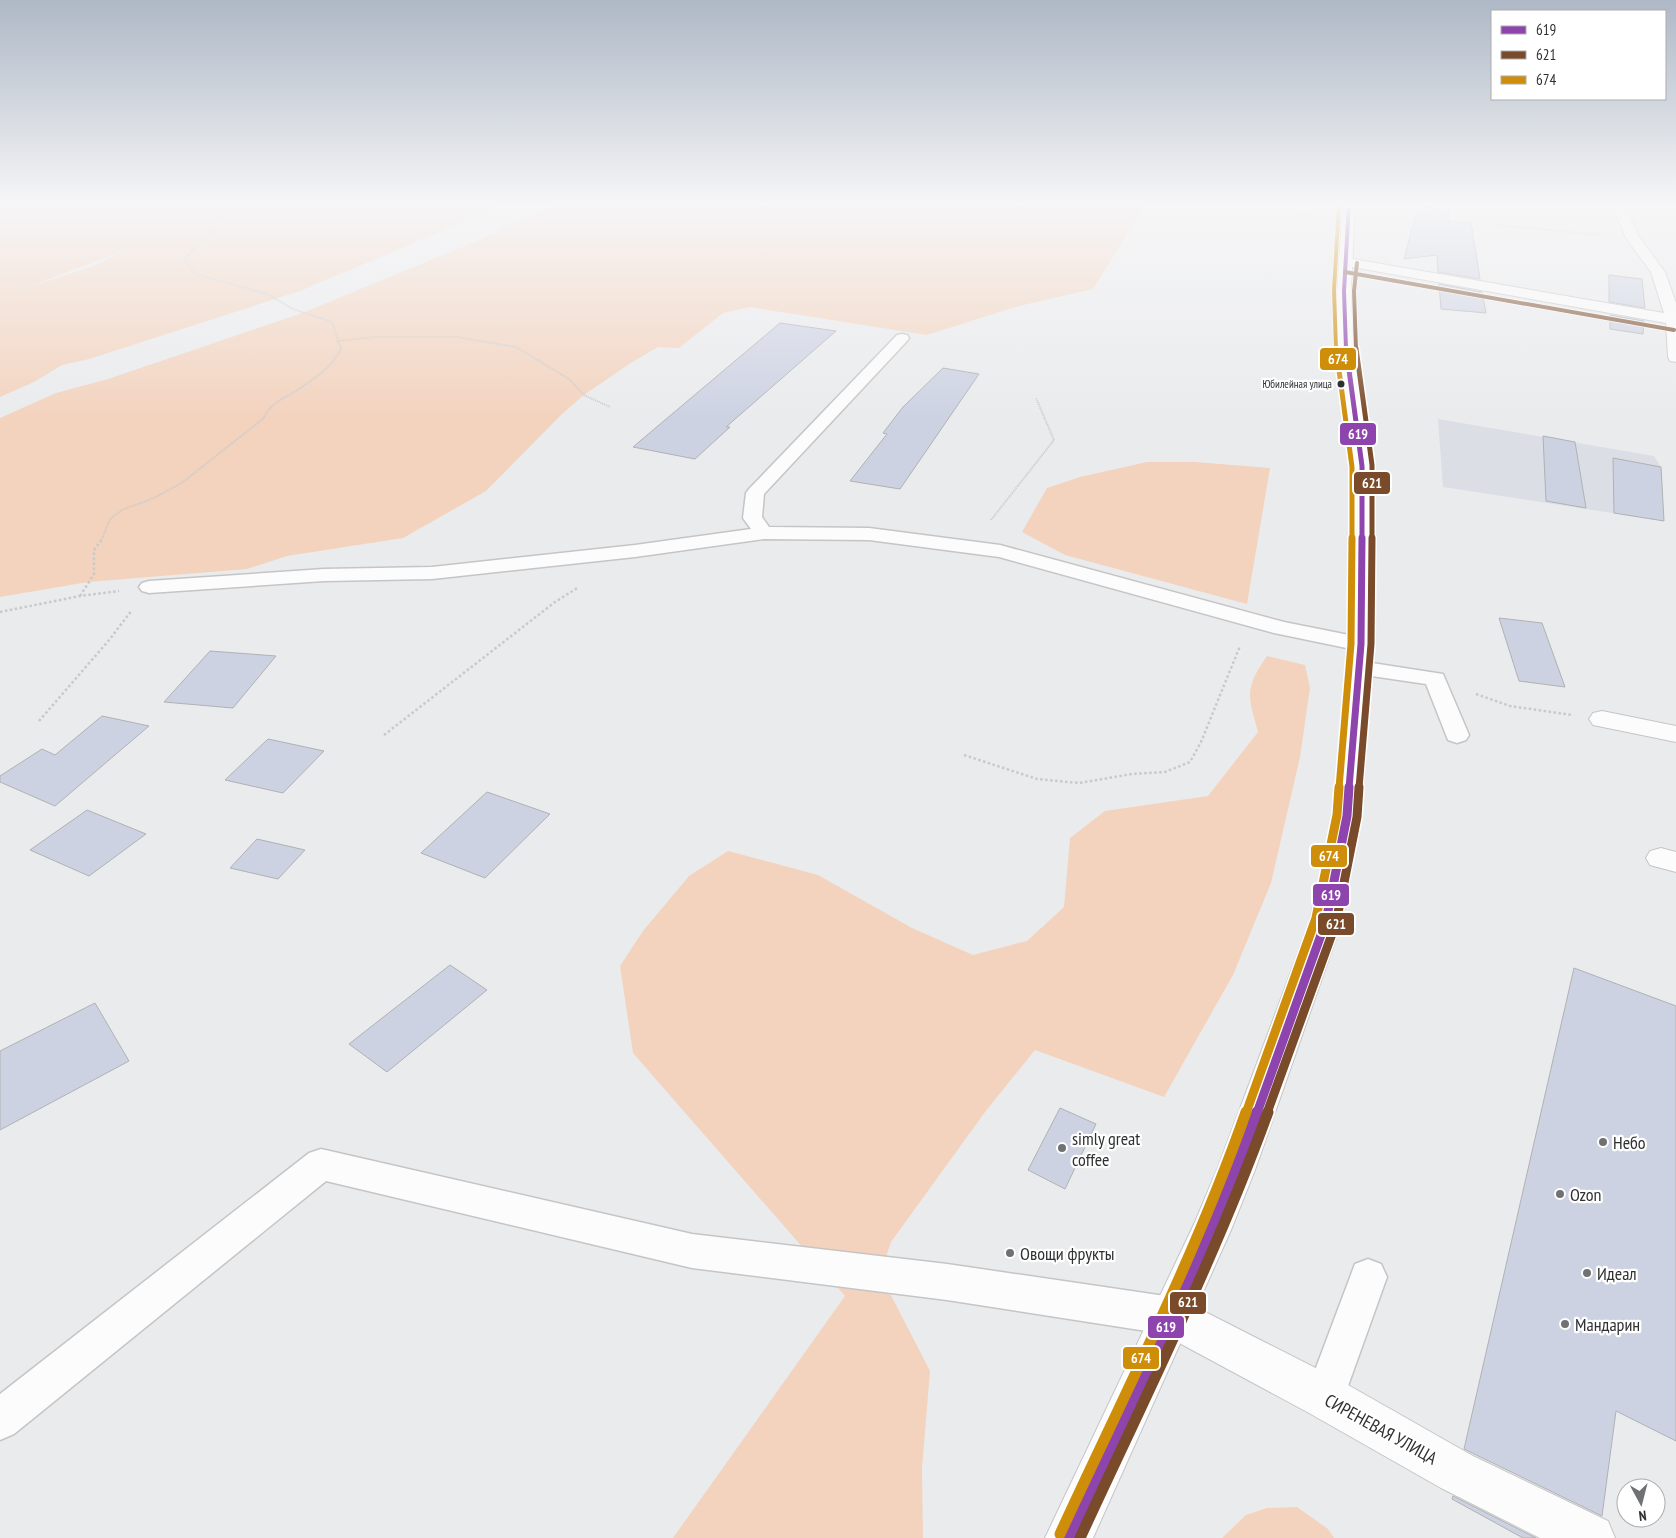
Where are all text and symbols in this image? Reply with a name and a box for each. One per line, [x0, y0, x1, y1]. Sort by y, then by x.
legend [1491, 10, 1666, 100]
text: 619 [1536, 20, 1556, 39]
text: 621 [1536, 45, 1556, 64]
text: 674 [1536, 70, 1557, 89]
line badge: 674 [1319, 347, 1357, 371]
text: 674 [1328, 350, 1348, 368]
place label: Юбилейная улица [1262, 377, 1332, 391]
marker: Юбилейная улица [1336, 379, 1346, 389]
line badge: 619 [1339, 422, 1377, 446]
text: 619 [1348, 425, 1368, 443]
line badge: 621 [1353, 471, 1391, 495]
text: 621 [1362, 474, 1382, 492]
line badge: 674 [1310, 844, 1348, 868]
text: 674 [1319, 847, 1339, 865]
line badge: 619 [1312, 883, 1350, 907]
text: 619 [1321, 886, 1341, 904]
line badge: 621 [1317, 912, 1355, 936]
text: 621 [1326, 915, 1346, 933]
place label: simly great coffee [1072, 1127, 1140, 1171]
place label: Небо [1613, 1131, 1646, 1154]
marker: Небо [1597, 1136, 1609, 1148]
marker: simly great coffee [1056, 1142, 1068, 1154]
place label: Ozon [1570, 1183, 1602, 1206]
marker: Ozon [1554, 1188, 1566, 1200]
place label: Овощи фрукты [1020, 1242, 1114, 1265]
marker: Овощи фрукты [1004, 1247, 1016, 1259]
place label: Идеал [1597, 1262, 1637, 1285]
marker: Идеал [1581, 1267, 1593, 1279]
line badge: 621 [1169, 1291, 1207, 1315]
text: 621 [1178, 1293, 1198, 1311]
place label: Мандарин [1575, 1313, 1640, 1336]
line badge: 619 [1147, 1315, 1185, 1339]
text: 619 [1156, 1318, 1176, 1336]
marker: Мандарин [1559, 1318, 1571, 1330]
line badge: 674 [1122, 1346, 1160, 1370]
text: 674 [1131, 1349, 1151, 1367]
street label: СИРЕНЕВАЯ УЛИЦА [1321, 1389, 1442, 1470]
north arrow [1616, 1478, 1666, 1528]
text: N [1638, 1507, 1647, 1525]

